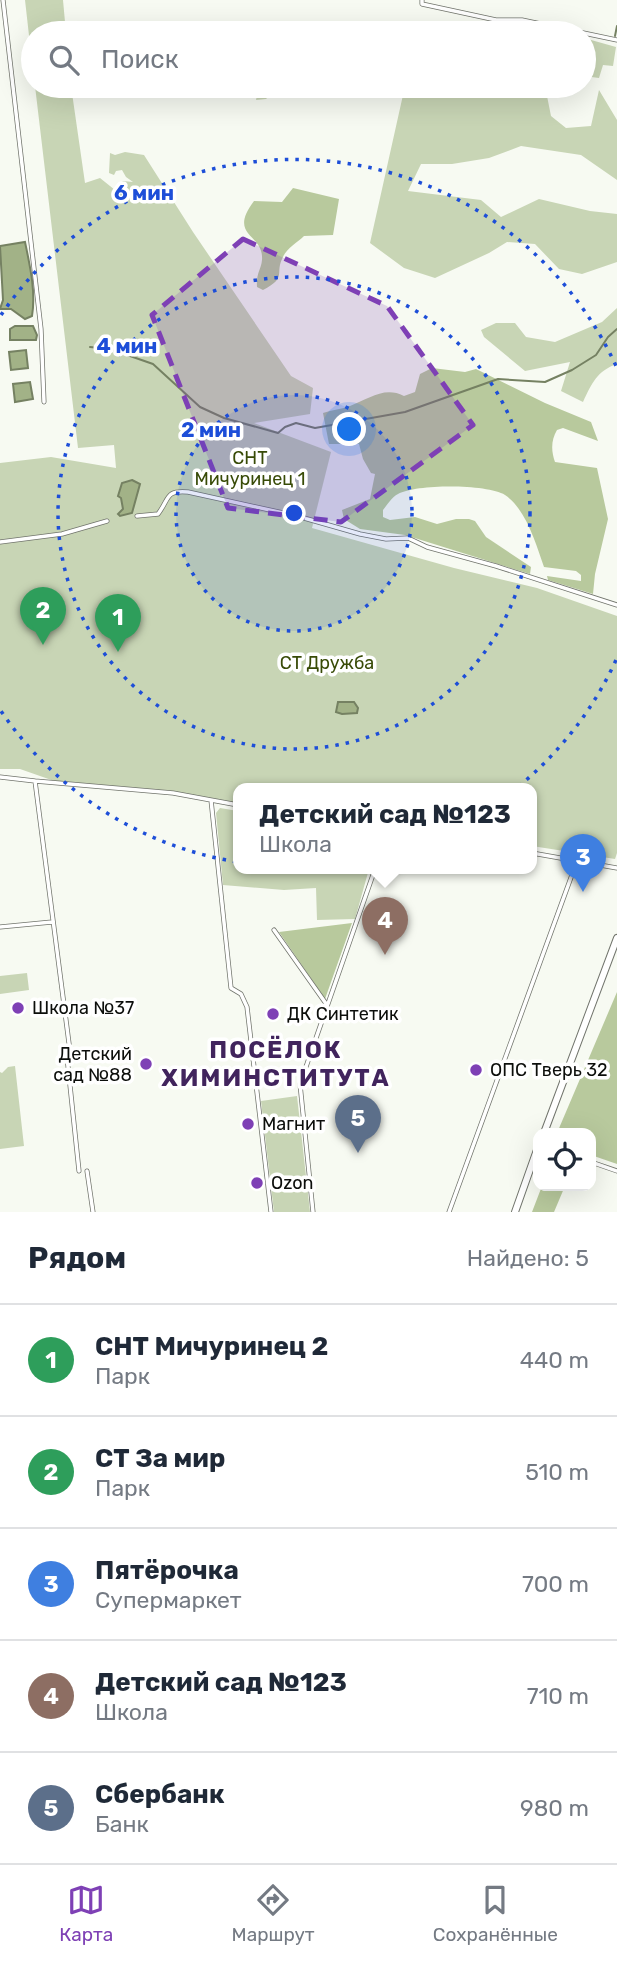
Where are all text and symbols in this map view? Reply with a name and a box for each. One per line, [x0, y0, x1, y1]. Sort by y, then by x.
search box [21, 21, 596, 98]
icon: search [45, 41, 83, 79]
text: Поиск [101, 44, 179, 75]
text: 6 мин [114, 180, 174, 205]
text: 4 мин [97, 333, 157, 358]
your location [332, 412, 366, 446]
text: 2 мин [181, 417, 241, 442]
park label: СНТ Мичуринец 1 [195, 447, 306, 490]
centre of rings [282, 501, 306, 525]
pin: 2 [20, 587, 66, 645]
pin: 1 [95, 594, 141, 652]
park label: СТ Дружба [280, 652, 374, 674]
popup [233, 783, 537, 874]
text: Детский сад №123 [259, 799, 511, 830]
text: Школа [259, 830, 332, 858]
pin: 3 [560, 834, 606, 892]
pin: 4 [362, 897, 408, 955]
place label: Школа №37 [32, 997, 134, 1019]
marker: Школа №37 [10, 1000, 26, 1016]
place label: ДК Синтетик [287, 1003, 399, 1025]
marker: ДК Синтетик [265, 1006, 281, 1022]
district label: ПОСЁЛОК ХИМИНСТИТУТА [161, 1035, 391, 1092]
place label: Детский сад №88 [53, 1043, 132, 1086]
marker: Детский сад №88 [138, 1056, 154, 1072]
place label: ОПС Тверь 32 [490, 1059, 608, 1081]
marker: ОПС Тверь 32 [468, 1062, 484, 1078]
pin: 5 [335, 1095, 381, 1153]
place label: Магнит [262, 1113, 325, 1135]
marker: Магнит [240, 1116, 256, 1132]
map controls [533, 1128, 596, 1191]
button: locate [533, 1128, 596, 1191]
place label: Ozon [271, 1172, 313, 1194]
marker: Ozon [249, 1175, 265, 1191]
text: Рядом [28, 1240, 126, 1276]
text: Найдено: 5 [467, 1244, 589, 1272]
text: СНТ Мичуринец 2 [95, 1331, 328, 1362]
text: 1 [45, 1346, 57, 1374]
text: 440 m [520, 1346, 589, 1374]
text: Парк [95, 1362, 150, 1390]
text: СТ За мир [95, 1443, 225, 1474]
text: 2 [44, 1458, 58, 1486]
text: 510 m [525, 1458, 589, 1486]
text: Парк [95, 1474, 150, 1502]
text: Пятёрочка [95, 1555, 239, 1586]
text: 3 [43, 1570, 59, 1598]
text: 700 m [522, 1570, 589, 1598]
text: Супермаркет [95, 1586, 242, 1614]
text: Детский сад №123 [95, 1667, 347, 1698]
text: 4 [43, 1682, 59, 1710]
text: 710 m [527, 1682, 589, 1710]
text: Школа [95, 1698, 168, 1726]
text: Сбербанк [95, 1779, 225, 1810]
text: 5 [44, 1794, 58, 1822]
text: 980 m [520, 1794, 589, 1822]
text: Банк [95, 1810, 149, 1838]
tab: Карта [59, 1881, 113, 1946]
tab: Маршрут [232, 1881, 315, 1946]
tab: Сохранённые [433, 1881, 558, 1946]

